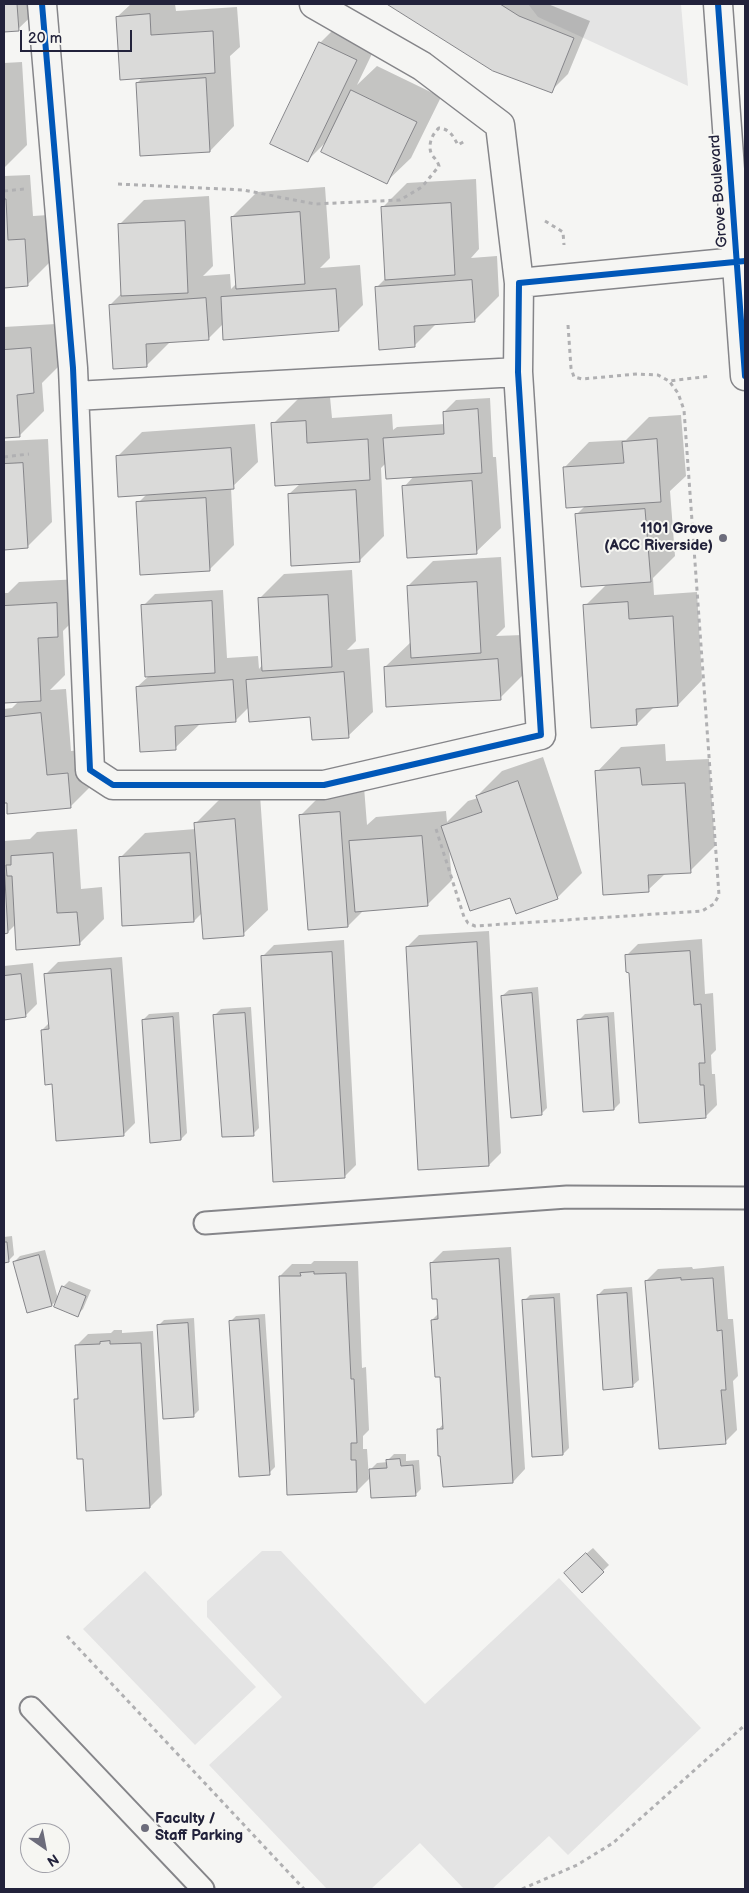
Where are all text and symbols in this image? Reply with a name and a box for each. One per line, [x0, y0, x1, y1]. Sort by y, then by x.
scale bar [22, 20, 135, 52]
text: 20 m [28, 29, 62, 48]
street label: Grove Boulevard [706, 134, 732, 248]
place label: 1101 Grove (ACC Riverside) [604, 520, 713, 555]
marker: 1101 Grove (ACC Riverside) [717, 532, 729, 544]
place label: Faculty / Staff Parking [155, 1810, 243, 1845]
marker: Faculty / Staff Parking [139, 1822, 151, 1834]
north arrow [20, 1823, 70, 1873]
text: N [44, 1850, 62, 1870]

